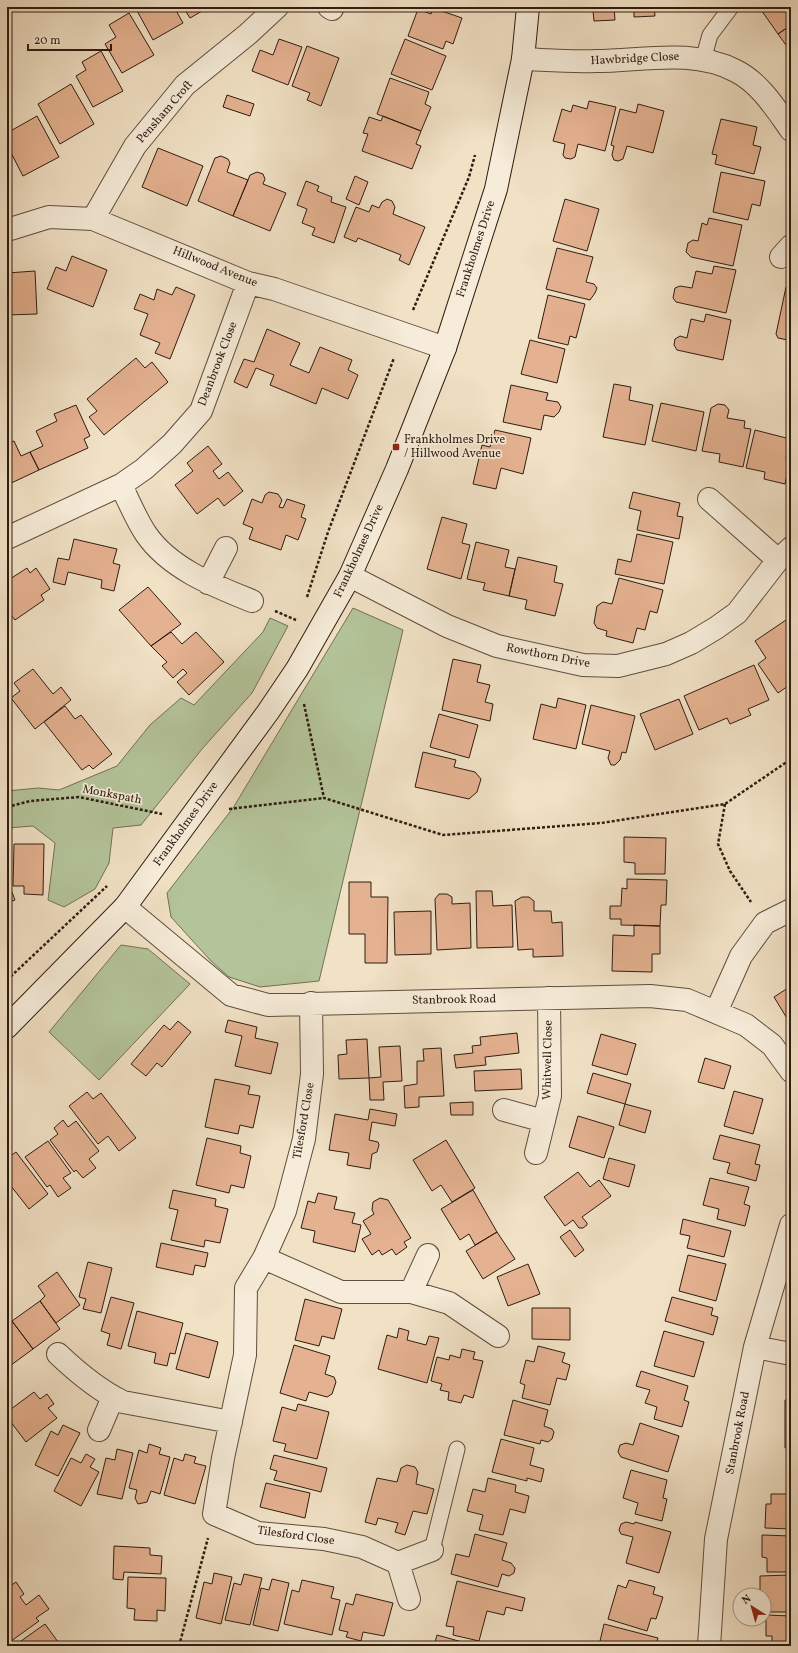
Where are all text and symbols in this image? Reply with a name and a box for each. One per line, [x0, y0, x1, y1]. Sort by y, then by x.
scale bar [28, 26, 111, 52]
text: 20 m [34, 33, 61, 49]
street label: Hawbridge Close [590, 49, 680, 69]
street label: Pensham Croft [133, 77, 197, 147]
street label: Frankholmes Drive [453, 198, 499, 300]
street label: Hillwood Avenue [170, 243, 260, 291]
street label: Deanbrook Close [195, 319, 242, 409]
place label: Frankholmes Drive / Hillwood Avenue [404, 432, 506, 462]
marker: Frankholmes Drive / Hillwood Avenue [391, 442, 401, 452]
street label: Frankholmes Drive [330, 501, 388, 600]
street label: Rowthorn Drive [505, 640, 592, 672]
street label: Frankholmes Drive [150, 778, 222, 870]
street label: Monkspath [81, 781, 143, 809]
street label: Stanbrook Road [412, 991, 496, 1009]
street label: Whitwell Close [539, 1020, 557, 1100]
street label: Tilesford Close [289, 1081, 319, 1161]
street label: Stanbrook Road [722, 1390, 754, 1476]
street label: Tilesford Close [256, 1523, 336, 1549]
north arrow [732, 1587, 772, 1627]
text: N [739, 1592, 755, 1609]

